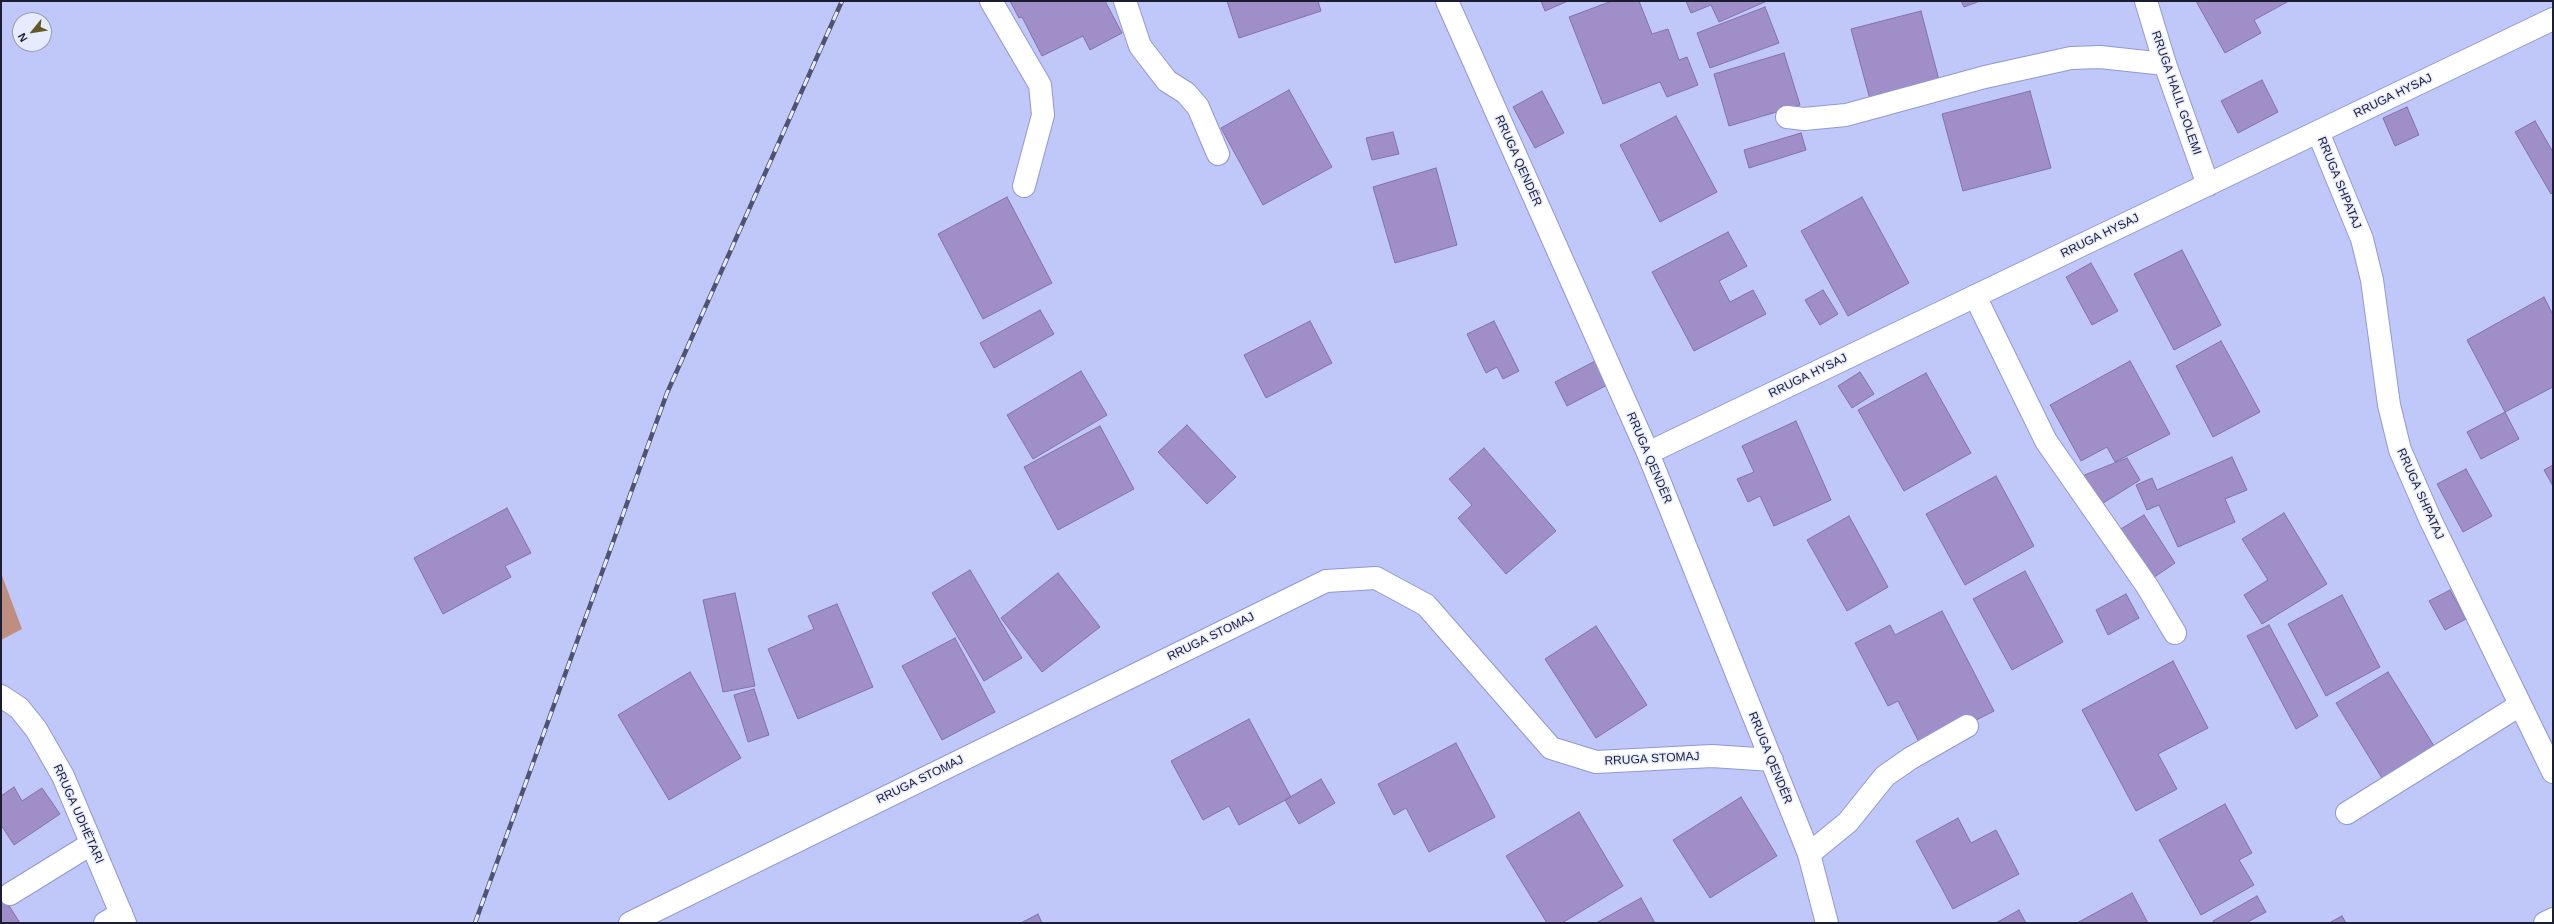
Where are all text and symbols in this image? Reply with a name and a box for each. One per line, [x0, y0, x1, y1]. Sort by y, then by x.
north arrow [12, 12, 52, 52]
street label: RRUGA HALIL GOLEMI [2148, 29, 2204, 157]
text: N [15, 31, 30, 44]
street label: RRUGA HYSAJ [2351, 71, 2435, 121]
street label: RRUGA QENDËR [1491, 113, 1545, 209]
street label: RRUGA SHPATAJ [2314, 135, 2364, 231]
street label: RRUGA HYSAJ [2058, 211, 2142, 261]
street label: RRUGA HYSAJ [1766, 351, 1850, 401]
street label: RRUGA QENDËR [1623, 410, 1675, 506]
street label: RRUGA SHPATAJ [2393, 446, 2447, 542]
street label: RRUGA STOMAJ [1165, 610, 1257, 664]
street label: RRUGA QENDËR [1745, 710, 1795, 806]
street label: RRUGA STOMAJ [1604, 749, 1700, 769]
street label: RRUGA STOMAJ [874, 753, 966, 807]
street label: RRUGA UDHËTARI [50, 762, 106, 866]

